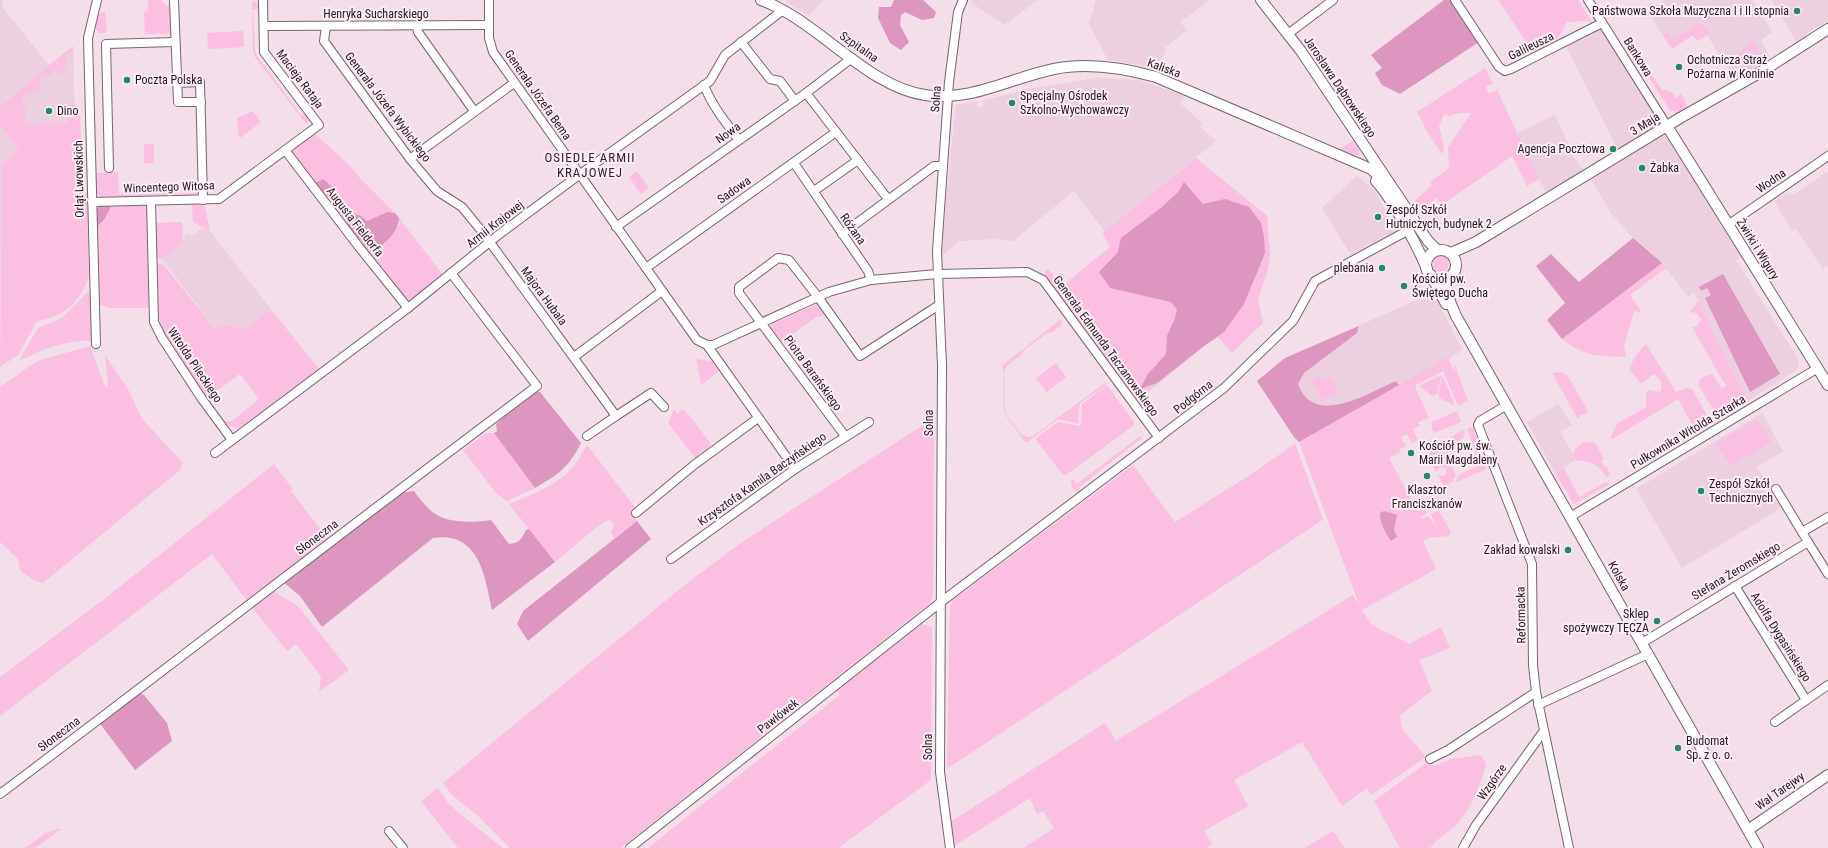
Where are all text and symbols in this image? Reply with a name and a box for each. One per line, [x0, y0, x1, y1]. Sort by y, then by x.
place label: Państwowa Szkoła Muzyczna I i II stopnia [1592, 4, 1789, 18]
marker: Państwowa Szkoła Muzyczna I i II stopnia [1792, 6, 1802, 16]
street label: Henryka Sucharskiego [323, 7, 429, 21]
street label: Szpitalna [837, 29, 881, 65]
street label: Galileusza [1506, 29, 1556, 63]
street label: Jarosława Dąbrowskiego [1301, 34, 1379, 140]
street label: Bankowa [1621, 35, 1655, 79]
street label: Macieja Rataja [273, 47, 327, 111]
street label: Generała Józefa Bema [502, 47, 574, 143]
street label: Generała Józefa Wybickiego [342, 49, 434, 165]
place label: Ochotnicza Straż Pożarna w Koninie [1687, 53, 1775, 81]
street label: Kaliska [1145, 56, 1183, 81]
marker: Ochotnicza Straż Pożarna w Koninie [1674, 62, 1684, 72]
place label: Poczta Polska [135, 73, 203, 87]
marker: Poczta Polska [122, 75, 132, 85]
street label: Solna [928, 85, 944, 113]
place label: Specjalny Ośrodek Szkolno-Wychowawczy [1020, 89, 1129, 117]
marker: Specjalny Ośrodek Szkolno-Wychowawczy [1007, 98, 1017, 108]
place label: Dino [57, 104, 78, 118]
marker: Dino [44, 106, 54, 116]
street label: 3 Maja [1628, 109, 1662, 138]
street label: Nowa [713, 119, 743, 146]
street label: Orląt Lwowskich [71, 140, 87, 218]
place label: Agencja Pocztowa [1518, 142, 1605, 156]
marker: Agencja Pocztowa [1608, 144, 1618, 154]
district label: OSIEDLE ARMII KRAJOWEJ [544, 150, 636, 180]
place label: Żabka [1650, 160, 1679, 175]
marker: Żabka [1637, 163, 1647, 173]
street label: Wodna [1754, 166, 1789, 196]
street label: Sadowa [715, 173, 754, 206]
street label: Wincentego Witosa [123, 178, 215, 196]
street label: Augusta Fieldorfa [324, 185, 387, 260]
street label: Armii Krajowej [464, 197, 526, 251]
place label: Zespół Szkół Hutniczych, budynek 2 [1386, 203, 1492, 231]
street label: Różana [837, 211, 869, 248]
marker: Zespół Szkół Hutniczych, budynek 2 [1373, 212, 1383, 222]
street label: Żwirki i Wigury [1734, 215, 1783, 282]
place label: plebania [1334, 261, 1374, 275]
marker: plebania [1377, 263, 1387, 273]
street label: Majora Hubala [518, 264, 570, 328]
place label: Kościół pw. Świętego Ducha [1412, 272, 1488, 300]
street label: Generała Edmunda Taczanowskiego [1050, 273, 1162, 419]
marker: Kościół pw. Świętego Ducha [1399, 281, 1409, 291]
street label: Witolda Pileckiego [165, 325, 225, 405]
street label: Piotra Barańskiego [781, 333, 845, 413]
street label: Podgórna [1171, 377, 1216, 417]
street label: Pułkownika Witolda Sztarka [1628, 392, 1748, 472]
street label: Solna [922, 409, 936, 436]
street label: Krzysztofa Kamila Baczyńskiego [695, 429, 829, 529]
place label: Kościół pw. św. Marii Magdaleny [1419, 439, 1497, 467]
marker: Kościół pw. św. Marii Magdaleny [1406, 448, 1416, 458]
marker: Klasztor Franciszkanów [1422, 471, 1432, 481]
place label: Zespół Szkół Technicznych [1709, 477, 1773, 505]
place label: Klasztor Franciszkanów [1392, 483, 1462, 511]
marker: Zespół Szkół Technicznych [1696, 486, 1706, 496]
street label: Słoneczna [293, 516, 341, 557]
street label: Stefana Żeromskiego [1689, 538, 1783, 603]
place label: Zakład kowalski [1484, 543, 1560, 557]
marker: Zakład kowalski [1563, 545, 1573, 555]
street label: Kolska [1605, 559, 1633, 594]
street label: Reformacka [1513, 586, 1528, 644]
street label: Adolfa Dygasińskiego [1748, 590, 1814, 684]
place label: Sklep spożywczy TĘCZA [1563, 607, 1649, 635]
marker: Sklep spożywczy TĘCZA [1652, 616, 1662, 626]
street label: Pawłówek [755, 695, 802, 736]
street label: Słoneczna [35, 713, 83, 754]
street label: Solna [921, 733, 935, 760]
place label: Budomat Sp. z o. o. [1686, 734, 1733, 762]
marker: Budomat Sp. z o. o. [1673, 743, 1683, 753]
street label: Wzgórze [1475, 761, 1510, 803]
street label: Wał Tarejwy [1753, 769, 1807, 813]

